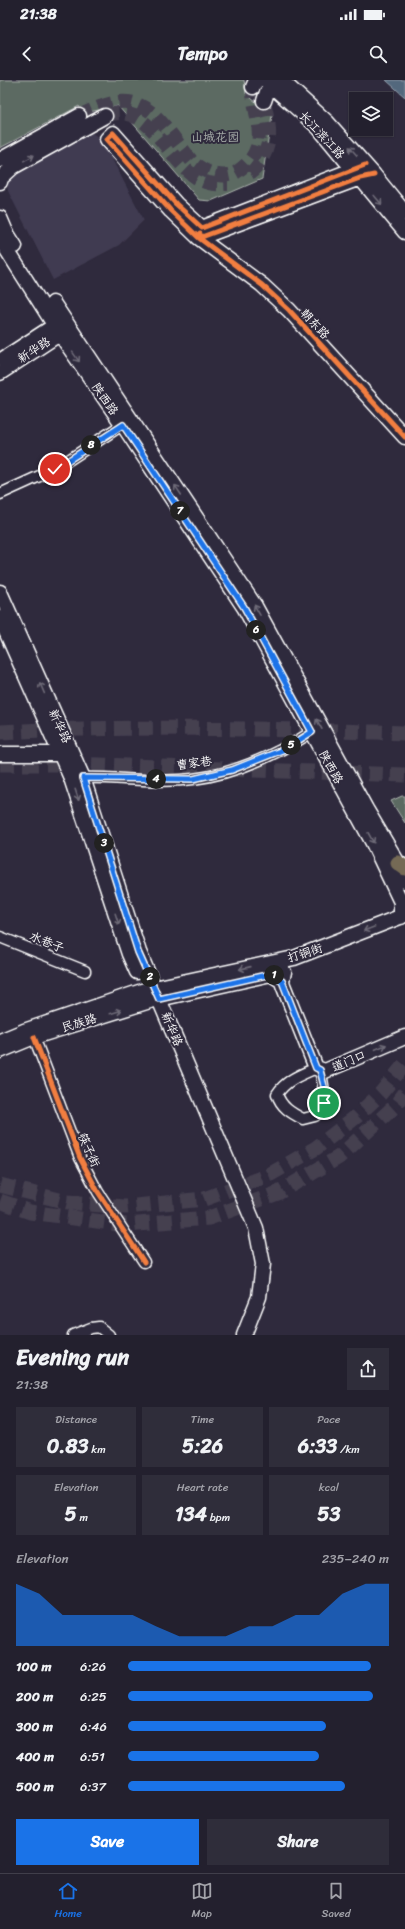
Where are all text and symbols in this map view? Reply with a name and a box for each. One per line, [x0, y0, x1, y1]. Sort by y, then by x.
text: 21:38 [20, 1, 57, 27]
text: Tempo [177, 38, 228, 70]
icon: back [16, 43, 38, 65]
icon: search [367, 43, 389, 65]
map controls [349, 92, 393, 136]
button: layers [349, 92, 393, 136]
street label: 长江滨江路 [293, 106, 351, 164]
park label: 山城花园 [191, 126, 239, 148]
one-way arrow [349, 147, 358, 157]
one-way arrow [23, 153, 35, 161]
one-way arrow [373, 194, 382, 205]
street label: 朝东路 [295, 303, 335, 345]
street label: 新华路 [13, 331, 55, 369]
one-way arrow [72, 352, 80, 363]
street label: 陕西路 [86, 378, 124, 420]
pin: 8 [81, 435, 101, 455]
text: 8 [88, 435, 94, 454]
pin [38, 452, 72, 486]
icon: check [44, 458, 66, 480]
one-way arrow [174, 485, 182, 496]
pin: 7 [170, 501, 190, 521]
text: 7 [177, 501, 183, 520]
one-way arrow [252, 604, 260, 616]
pin: 6 [246, 620, 266, 640]
text: 6 [253, 620, 259, 639]
one-way arrow [38, 682, 46, 694]
street label: 新华路 [42, 705, 78, 747]
one-way arrow [315, 718, 323, 730]
pin: 5 [281, 735, 301, 755]
text: 5 [288, 735, 294, 754]
street label: 陕西路 [313, 746, 349, 788]
street label: 曹家巷 [175, 750, 213, 776]
pin: 4 [146, 769, 166, 789]
text: 4 [153, 769, 159, 788]
one-way arrow [74, 788, 81, 801]
one-way arrow [367, 832, 375, 844]
pin: 3 [94, 833, 114, 853]
text: 3 [101, 833, 107, 852]
one-way arrow [114, 912, 122, 924]
street label: 水巷子 [26, 925, 68, 959]
one-way arrow [363, 926, 375, 934]
street label: 打铜街 [284, 937, 326, 969]
one-way arrow [239, 965, 252, 973]
pin: 1 [264, 965, 284, 985]
text: 1 [272, 965, 276, 984]
pin: 2 [140, 967, 160, 987]
text: 2 [147, 967, 153, 986]
street label: 民族路 [59, 1007, 99, 1039]
one-way arrow [110, 1007, 122, 1015]
street label: 新华路 [155, 1008, 189, 1050]
one-way arrow [375, 1043, 387, 1050]
street label: 道门口 [328, 1044, 370, 1078]
pin [307, 1086, 341, 1120]
icon: arrive [313, 1092, 335, 1114]
street label: 筷子街 [72, 1129, 106, 1171]
text: Evening run [16, 1338, 129, 1377]
button: share [347, 1348, 389, 1390]
text: 21:38 [16, 1373, 48, 1396]
text: Distance [55, 1410, 97, 1429]
text: Time [191, 1410, 214, 1429]
text: Pace [317, 1410, 341, 1429]
text: 0.83 [47, 1429, 88, 1464]
text: 5:26 [182, 1429, 223, 1464]
text: 6:33 [298, 1429, 337, 1464]
text: km [88, 1440, 106, 1459]
text: /km [337, 1440, 360, 1459]
text: Elevation [54, 1478, 98, 1497]
text: Heart rate [177, 1478, 228, 1497]
text: kcal [319, 1478, 339, 1497]
text: 5 [64, 1497, 77, 1532]
text: 134 [175, 1497, 207, 1532]
text: 53 [317, 1497, 340, 1532]
text: m [77, 1508, 88, 1527]
text: bpm [207, 1508, 230, 1527]
text: Elevation [16, 1547, 69, 1570]
text: 235–240 m [322, 1547, 389, 1570]
text: 100 m [16, 1655, 51, 1678]
text: 6:26 [80, 1655, 106, 1678]
text: 200 m [16, 1685, 53, 1708]
text: 6:25 [80, 1685, 107, 1708]
text: 300 m [16, 1715, 53, 1738]
text: 6:46 [80, 1715, 107, 1738]
text: 400 m [16, 1745, 54, 1768]
text: 6:51 [80, 1745, 105, 1768]
text: 500 m [16, 1775, 54, 1798]
text: 6:37 [80, 1775, 106, 1798]
button: Save [16, 1819, 199, 1865]
button: Share [207, 1819, 389, 1865]
tab: Home [54, 1880, 82, 1923]
tab: Map [191, 1880, 213, 1923]
tab: Saved [322, 1880, 351, 1923]

